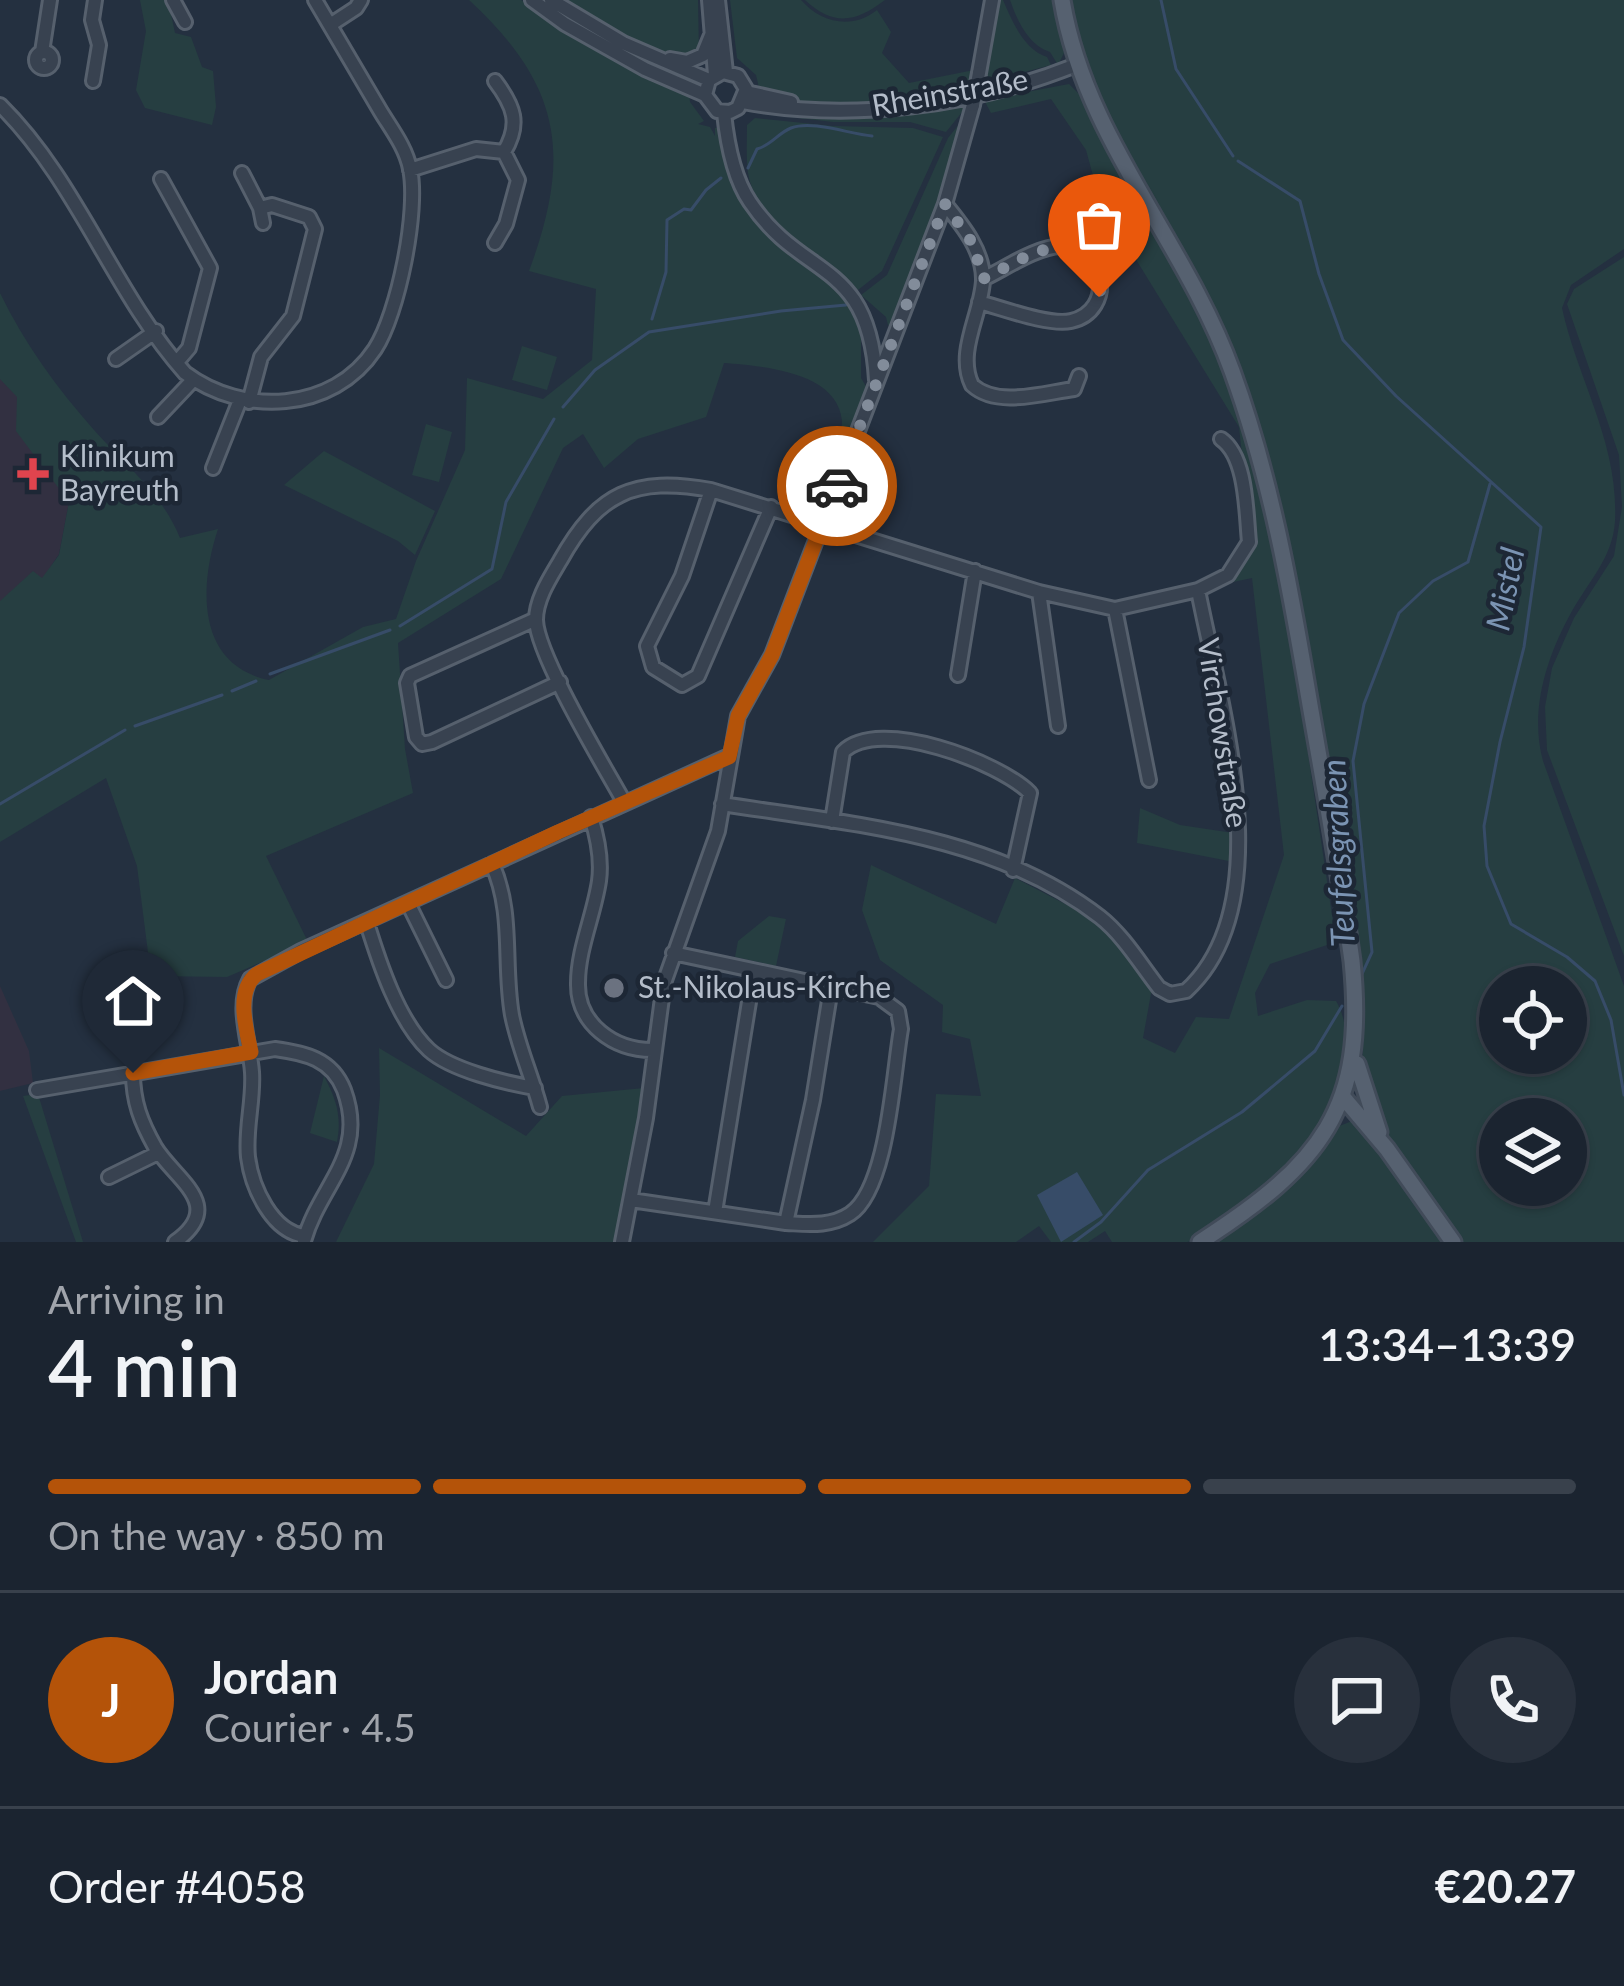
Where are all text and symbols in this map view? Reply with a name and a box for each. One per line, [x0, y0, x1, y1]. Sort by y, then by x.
street label: Rheinstraße [869, 60, 1030, 122]
pin [1048, 174, 1150, 297]
icon: bag [1066, 192, 1132, 258]
courier [777, 426, 897, 546]
place label: Klinikum Bayreuth [60, 437, 180, 507]
icon: car [804, 453, 870, 519]
marker: Klinikum Bayreuth [17, 458, 49, 490]
water label: Mistel [1476, 544, 1532, 634]
street label: Virchowstraße [1191, 635, 1257, 830]
water label: Teufelsgraben [1312, 758, 1362, 948]
pin [82, 950, 184, 1073]
map controls [1479, 966, 1587, 1206]
button: locate [1479, 966, 1587, 1074]
icon: home [100, 968, 166, 1034]
place label: St.-Nikolaus-Kirche [638, 968, 891, 1004]
marker: St.-Nikolaus-Kirche [601, 975, 627, 1001]
button: layers [1479, 1098, 1587, 1206]
text: Arriving in [48, 1276, 225, 1322]
text: 13:34–13:39 [1318, 1317, 1576, 1371]
text: 4 min [48, 1320, 241, 1414]
text: On the way · 850 m [48, 1512, 385, 1558]
button: chat [1294, 1637, 1420, 1763]
button: phone [1450, 1637, 1576, 1763]
text: Jordan [204, 1650, 338, 1704]
text: J [101, 1673, 121, 1727]
text: Courier · 4.5 [204, 1704, 416, 1750]
text: Order #4058 [48, 1859, 306, 1913]
text: €20.27 [1435, 1859, 1576, 1913]

